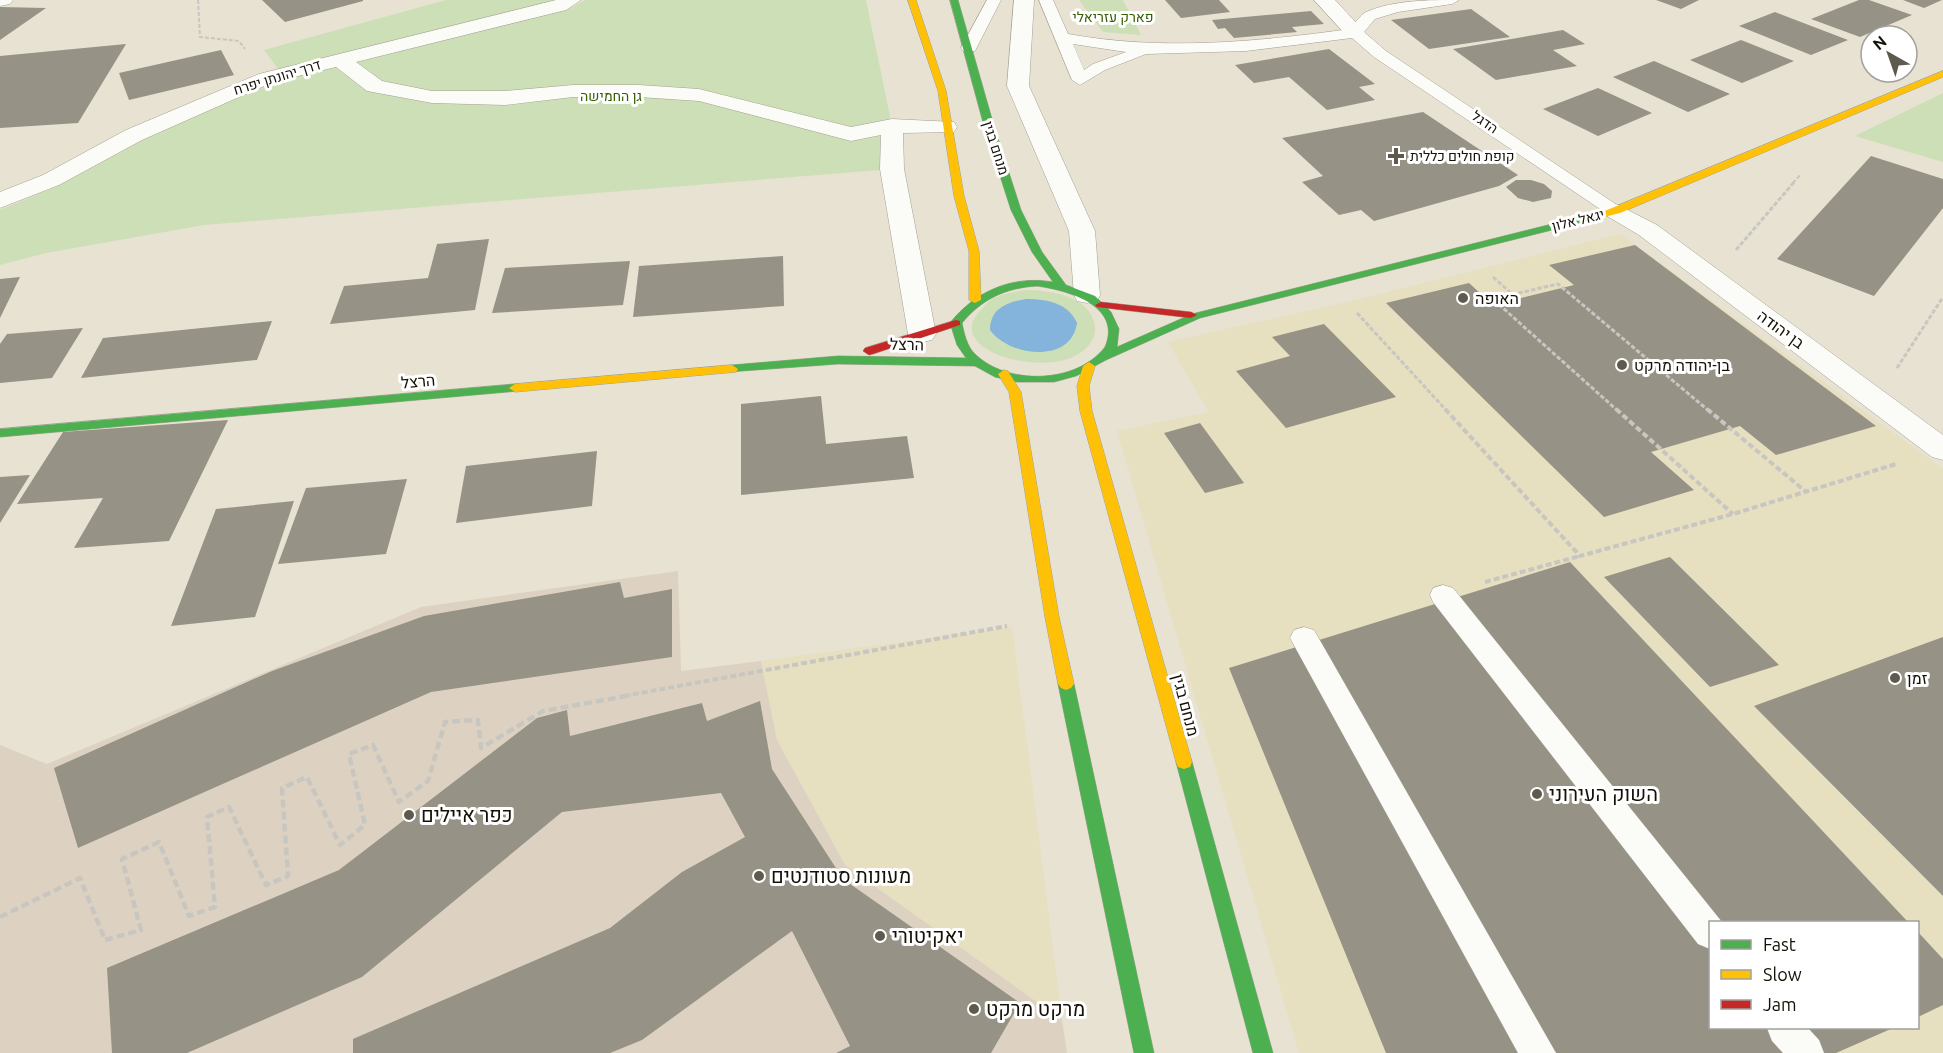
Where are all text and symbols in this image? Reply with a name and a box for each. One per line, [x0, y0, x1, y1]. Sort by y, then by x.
park label: פארק עזריאלי [1072, 9, 1154, 25]
north arrow [1859, 24, 1919, 84]
text: N [1869, 32, 1890, 53]
street label: דרך יהונתן יפרח [231, 56, 323, 98]
park label: גן החמישה [580, 88, 642, 104]
street label: הדגל [1469, 107, 1501, 137]
street label: מנחם בגין [980, 119, 1012, 177]
marker: קופת חולים כללית [1387, 147, 1405, 165]
place label: קופת חולים כללית [1410, 148, 1515, 164]
street label: יגאל אלון [1550, 206, 1606, 234]
place label: האופה [1475, 289, 1519, 307]
marker: האופה [1456, 291, 1470, 305]
street label: בן יהודה [1754, 306, 1808, 352]
street label: הרצל [890, 335, 924, 353]
place label: בן-יהודה מרקט [1634, 356, 1730, 374]
marker: בן-יהודה מרקט [1615, 358, 1629, 372]
street label: הרצל [400, 371, 436, 391]
place label: זמן [1907, 669, 1928, 687]
marker: זמן [1888, 671, 1902, 685]
street label: מנחם בגין [1169, 672, 1203, 738]
place label: השוק העירוני [1549, 782, 1658, 805]
marker: השוק העירוני [1530, 787, 1544, 801]
place label: כפר איילים [421, 803, 513, 826]
marker: כפר איילים [402, 808, 416, 822]
place label: מעונות סטודנטים [771, 864, 911, 887]
marker: מעונות סטודנטים [752, 869, 766, 883]
legend [1709, 921, 1919, 1029]
place label: יאקיטורי [892, 924, 963, 947]
marker: יאקיטורי [873, 929, 887, 943]
text: Fast [1763, 934, 1796, 954]
text: Slow [1763, 964, 1802, 984]
text: Jam [1763, 994, 1797, 1014]
place label: מרקט מרקט [986, 997, 1085, 1020]
marker: מרקט מרקט [967, 1002, 981, 1016]

